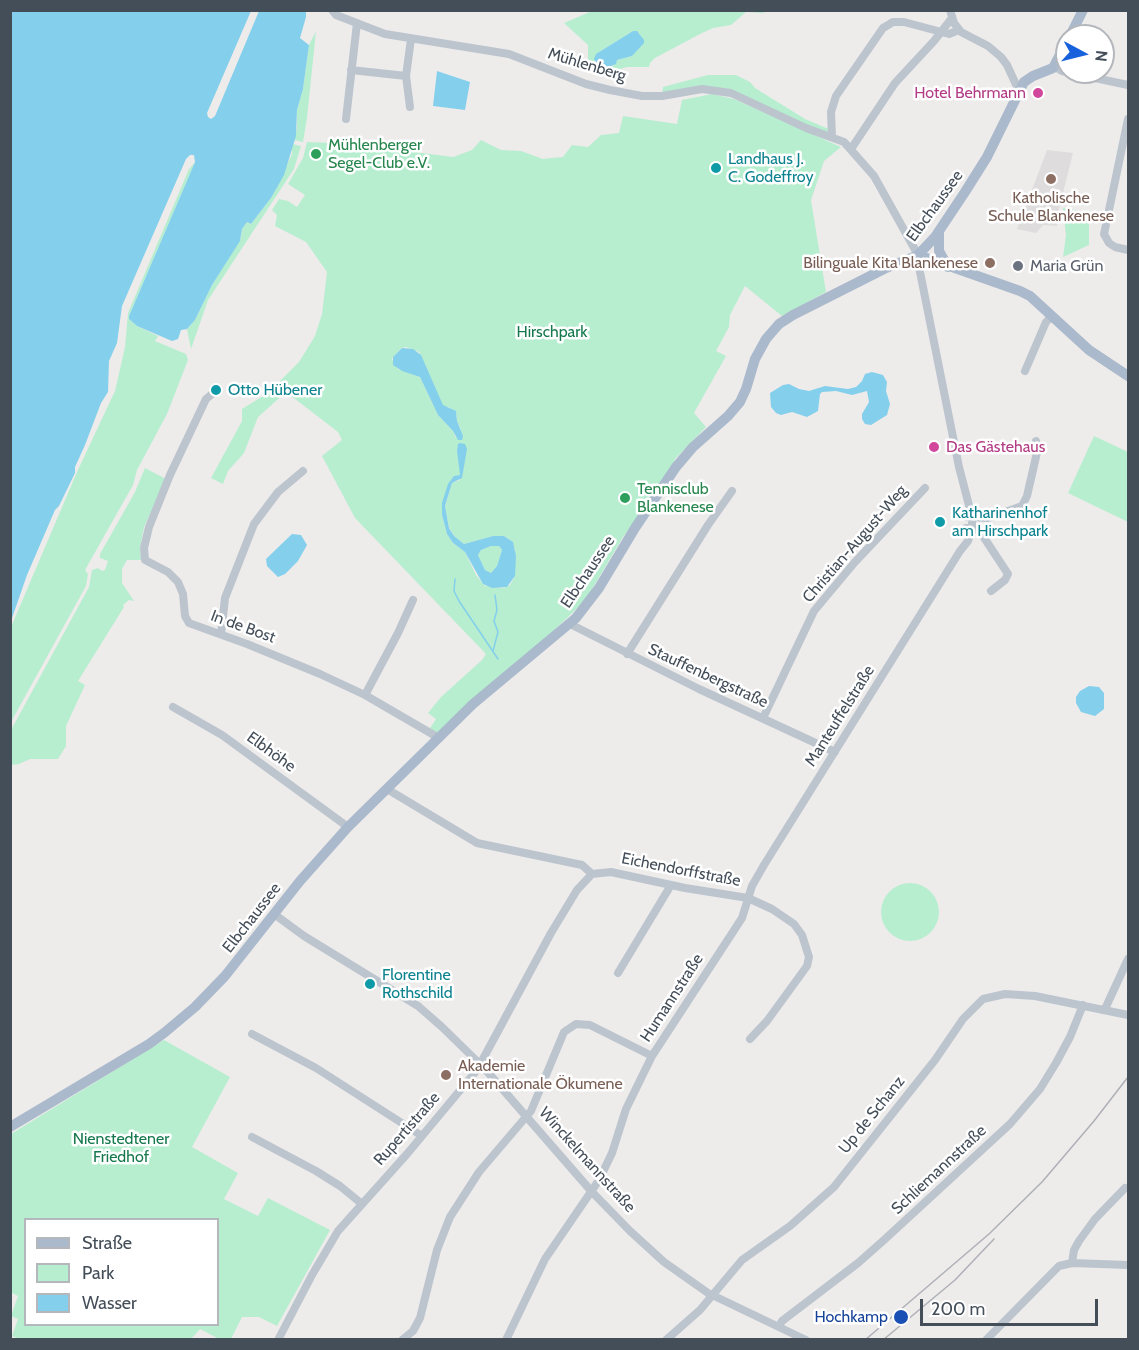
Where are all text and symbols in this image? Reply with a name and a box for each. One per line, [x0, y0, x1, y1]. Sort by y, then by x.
north arrow [1055, 24, 1115, 84]
street label: Mühlenberg [546, 44, 628, 86]
text: N [1091, 49, 1111, 63]
place label: Hotel Behrmann [914, 83, 1026, 103]
marker: Hotel Behrmann [1031, 86, 1045, 100]
place label: Mühlenberger Segel-Club e.V. [328, 135, 430, 173]
marker: Mühlenberger Segel-Club e.V. [309, 147, 323, 161]
place label: Landhaus J. C. Godeffroy [728, 149, 813, 187]
marker: Landhaus J. C. Godeffroy [709, 161, 723, 175]
street label: Elbchaussee [903, 167, 967, 245]
marker: Katholische Schule Blankenese [1044, 172, 1058, 186]
place label: Katholische Schule Blankenese [988, 188, 1114, 226]
place label: Bilinguale Kita Blankenese [803, 253, 978, 273]
marker: Bilinguale Kita Blankenese [983, 256, 997, 270]
place label: Maria Grün [1030, 256, 1103, 276]
marker: Maria Grün [1011, 259, 1025, 273]
park label: Hirschpark [517, 322, 587, 342]
place label: Otto Hübener [228, 380, 322, 400]
marker: Otto Hübener [209, 383, 223, 397]
place label: Das Gästehaus [946, 437, 1045, 457]
marker: Das Gästehaus [927, 440, 941, 454]
place label: Tennisclub Blankenese [637, 479, 714, 517]
street label: Christian-August-Weg [799, 481, 911, 607]
marker: Tennisclub Blankenese [618, 491, 632, 505]
place label: Katharinenhof am Hirschpark [952, 503, 1048, 541]
marker: Katharinenhof am Hirschpark [933, 515, 947, 529]
street label: Elbchaussee [557, 532, 619, 612]
street label: In de Bost [208, 606, 278, 648]
street label: Stauffenbergstraße [645, 640, 771, 712]
street label: Manteuffelstraße [801, 662, 879, 770]
street label: Elbhöhe [243, 728, 299, 776]
street label: Eichendorffstraße [620, 849, 742, 891]
street label: Elbchaussee [219, 879, 285, 957]
street label: Humannstraße [636, 950, 708, 1046]
place label: Florentine Rothschild [382, 965, 453, 1003]
marker: Florentine Rothschild [363, 977, 377, 991]
place label: Akademie Internationale Ökumene [458, 1056, 623, 1094]
marker: Akademie Internationale Ökumene [439, 1068, 453, 1082]
street label: Up de Schanz [835, 1072, 909, 1158]
street label: Rupertistraße [370, 1088, 444, 1170]
street label: Winckelmannstraße [535, 1103, 639, 1217]
street label: Schliemannstraße [888, 1121, 990, 1219]
park label: Nienstedtener Friedhof [73, 1129, 169, 1167]
legend [24, 1218, 219, 1326]
text: Straße [82, 1232, 132, 1254]
text: Park [82, 1262, 114, 1284]
scale bar [923, 1287, 1102, 1325]
text: Wasser [82, 1292, 137, 1314]
text: 200 m [931, 1298, 985, 1320]
place label: Hochkamp [814, 1307, 888, 1327]
marker: Hochkamp [892, 1308, 910, 1326]

